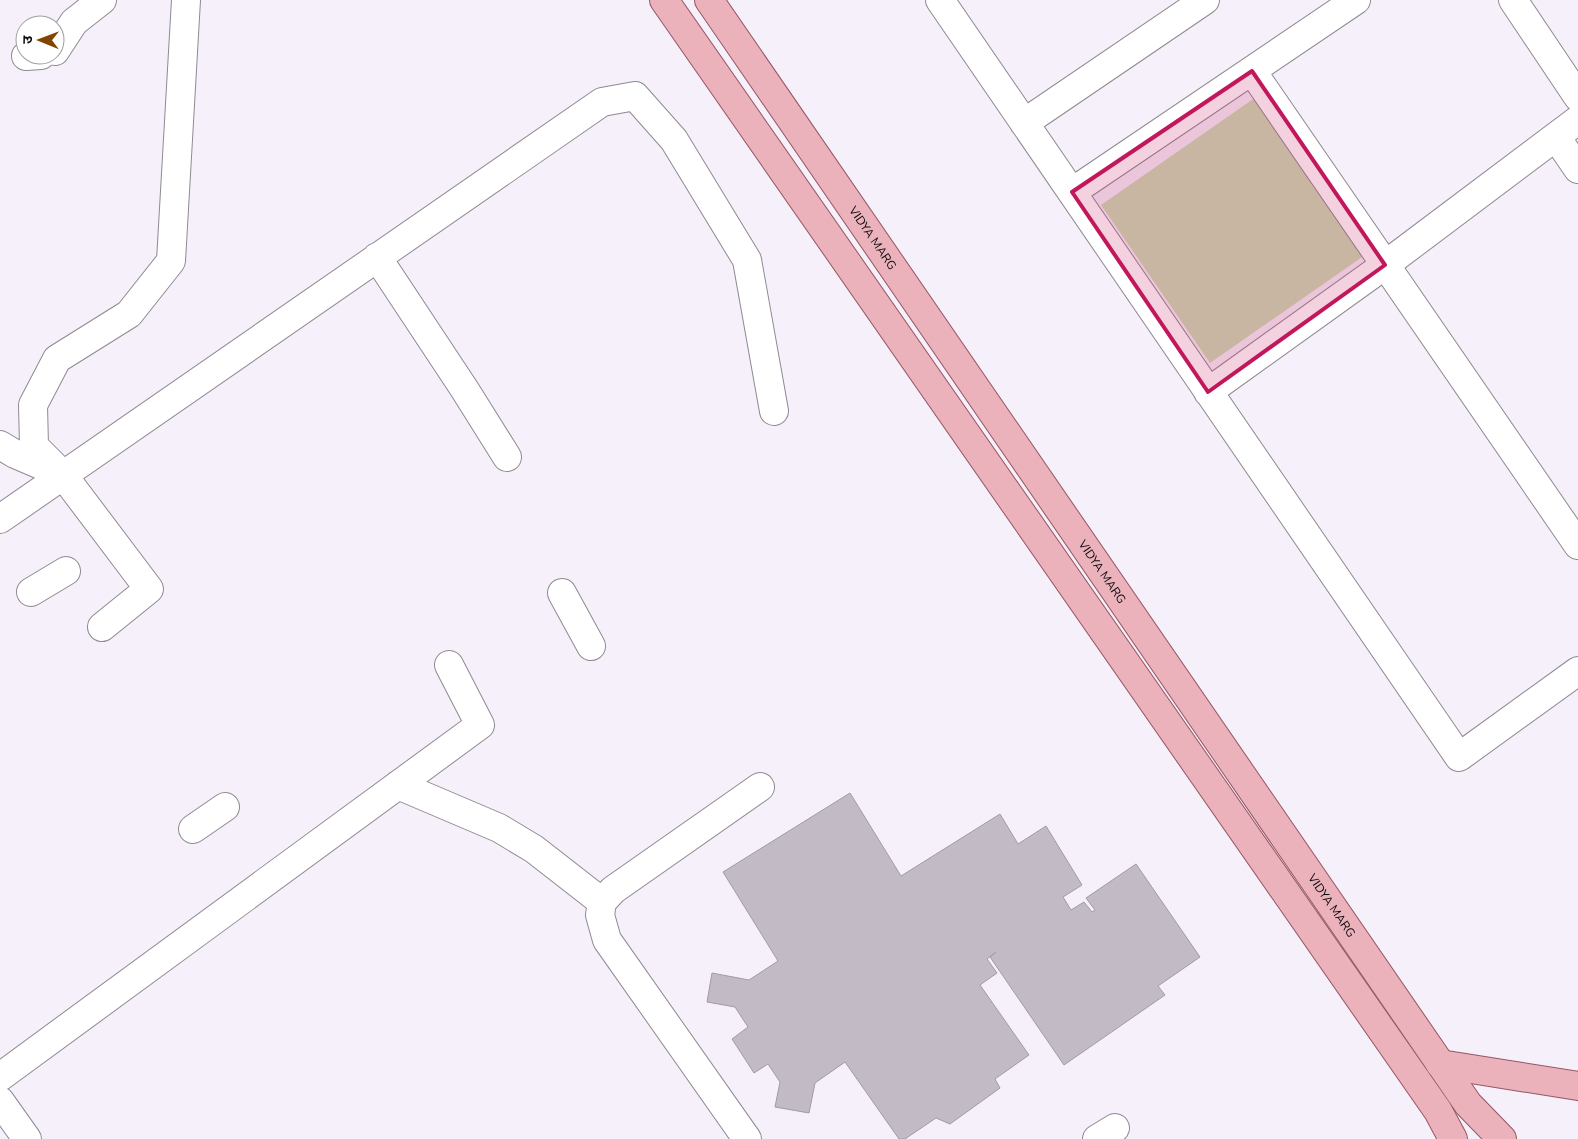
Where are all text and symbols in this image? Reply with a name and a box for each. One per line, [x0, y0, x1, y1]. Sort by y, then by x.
north arrow [15, 15, 65, 65]
text: उ [18, 35, 37, 44]
street label: VIDYA MARG [845, 202, 900, 273]
street label: VIDYA MARG [1074, 536, 1130, 607]
street label: VIDYA MARG [1304, 870, 1359, 941]

